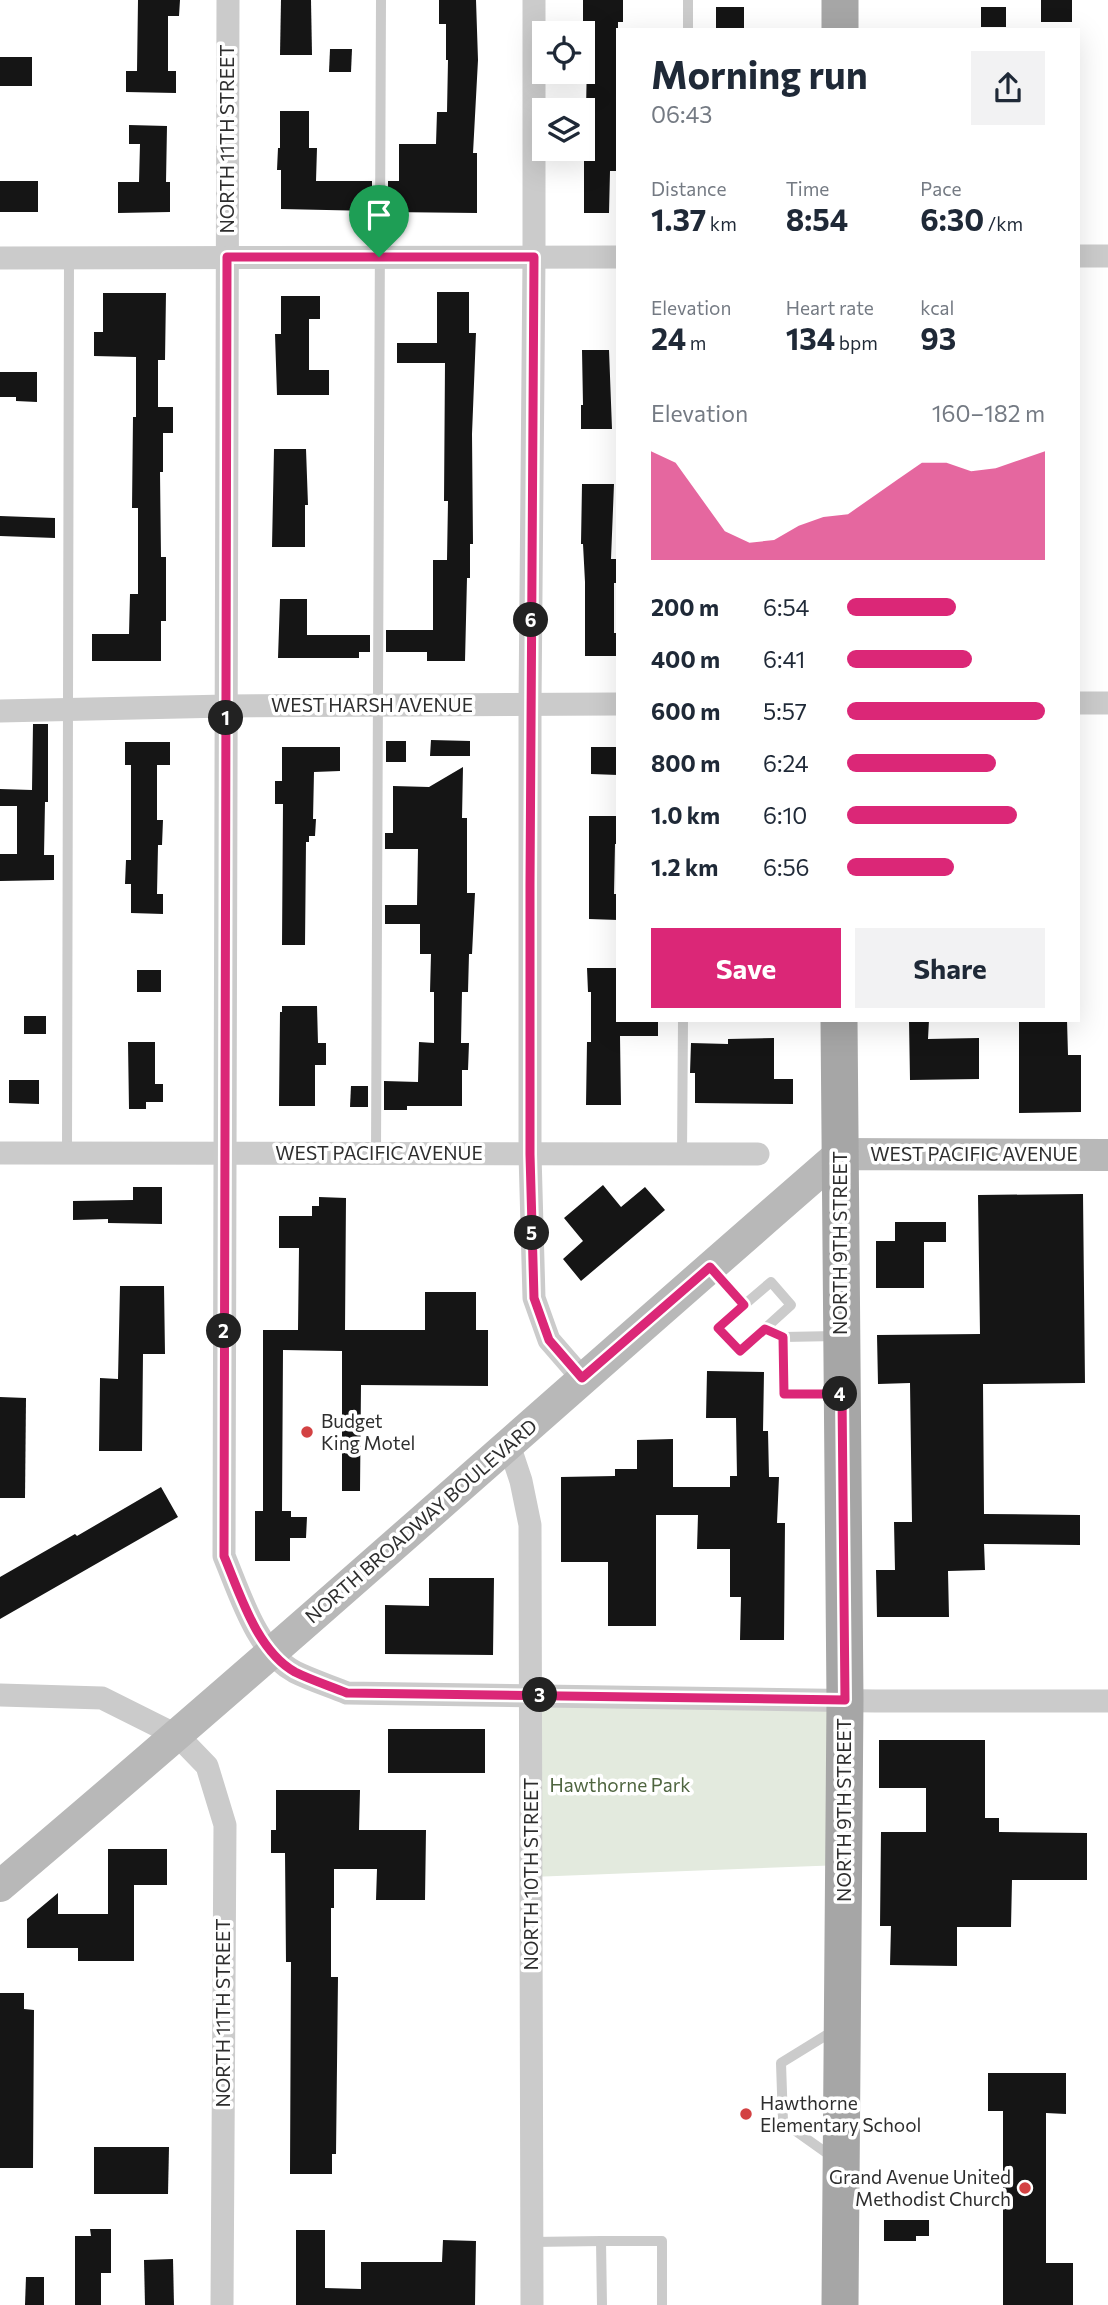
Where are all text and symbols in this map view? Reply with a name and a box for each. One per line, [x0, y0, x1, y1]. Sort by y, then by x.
map controls [532, 21, 595, 161]
button: locate [532, 21, 595, 84]
street label: NORTH 11TH STREET [215, 44, 238, 234]
text: Morning run [651, 50, 868, 97]
button: share [971, 51, 1045, 125]
button: layers [532, 98, 595, 161]
text: 06:43 [651, 100, 712, 128]
text: Distance [651, 177, 727, 200]
text: Time [786, 177, 829, 200]
text: Pace [920, 177, 962, 200]
pin [349, 185, 409, 257]
icon: arrive [360, 196, 398, 234]
text: 1.37 [651, 200, 706, 237]
text: 8:54 [786, 200, 848, 237]
text: 6:30 [920, 200, 984, 237]
text: km [706, 212, 737, 235]
text: /km [984, 212, 1023, 235]
text: Elevation [651, 296, 731, 319]
text: Heart rate [786, 296, 874, 319]
text: kcal [920, 296, 954, 319]
text: 24 [651, 319, 686, 356]
text: 134 [786, 319, 835, 356]
text: 93 [920, 319, 956, 356]
text: m [686, 331, 706, 354]
text: bpm [835, 331, 878, 354]
text: Elevation [651, 399, 748, 427]
text: 160–182 m [932, 399, 1045, 427]
text: 200 m [651, 593, 719, 621]
text: 6:54 [763, 593, 809, 621]
pin: 6 [514, 602, 548, 638]
text: 6 [525, 608, 536, 631]
text: 400 m [651, 645, 720, 673]
text: 6:41 [763, 645, 805, 673]
street label: WEST HARSH AVENUE [271, 693, 473, 716]
text: 600 m [651, 697, 720, 725]
text: 5:57 [763, 697, 807, 725]
pin: 1 [208, 700, 244, 736]
text: 1 [221, 706, 230, 729]
text: 800 m [651, 749, 720, 777]
text: 6:24 [763, 749, 809, 777]
text: 1.0 km [651, 801, 720, 829]
text: 6:10 [763, 801, 807, 829]
text: 1.2 km [651, 853, 718, 881]
text: 6:56 [763, 853, 810, 881]
button: Save [651, 928, 841, 1008]
button: Share [855, 928, 1045, 1008]
street label: WEST PACIFIC AVENUE [275, 1141, 483, 1164]
street label: WEST PACIFIC AVENUE [870, 1142, 1078, 1165]
street label: NORTH 9TH STREET [828, 1151, 851, 1335]
pin: 5 [514, 1216, 550, 1250]
text: 5 [526, 1221, 537, 1244]
pin: 2 [206, 1314, 242, 1348]
text: 2 [218, 1319, 229, 1342]
pin: 4 [822, 1376, 858, 1412]
text: 4 [834, 1382, 845, 1405]
place label: Budget King Motel [321, 1409, 415, 1454]
street label: NORTH BROADWAY BOULEVARD [300, 1414, 541, 1628]
marker: Budget King Motel [299, 1424, 315, 1440]
pin: 3 [522, 1678, 558, 1712]
text: 3 [534, 1683, 545, 1706]
street label: NORTH 9TH STREET [832, 1718, 855, 1902]
park label: Hawthorne Park [549, 1773, 691, 1796]
street label: NORTH 10TH STREET [519, 1778, 542, 1970]
street label: NORTH 11TH STREET [211, 1918, 234, 2108]
place label: Hawthorne Elementary School [760, 2091, 921, 2136]
marker: Hawthorne Elementary School [738, 2106, 754, 2122]
place label: Grand Avenue United Methodist Church [829, 2165, 1011, 2210]
marker: Grand Avenue United Methodist Church [1017, 2180, 1033, 2196]

